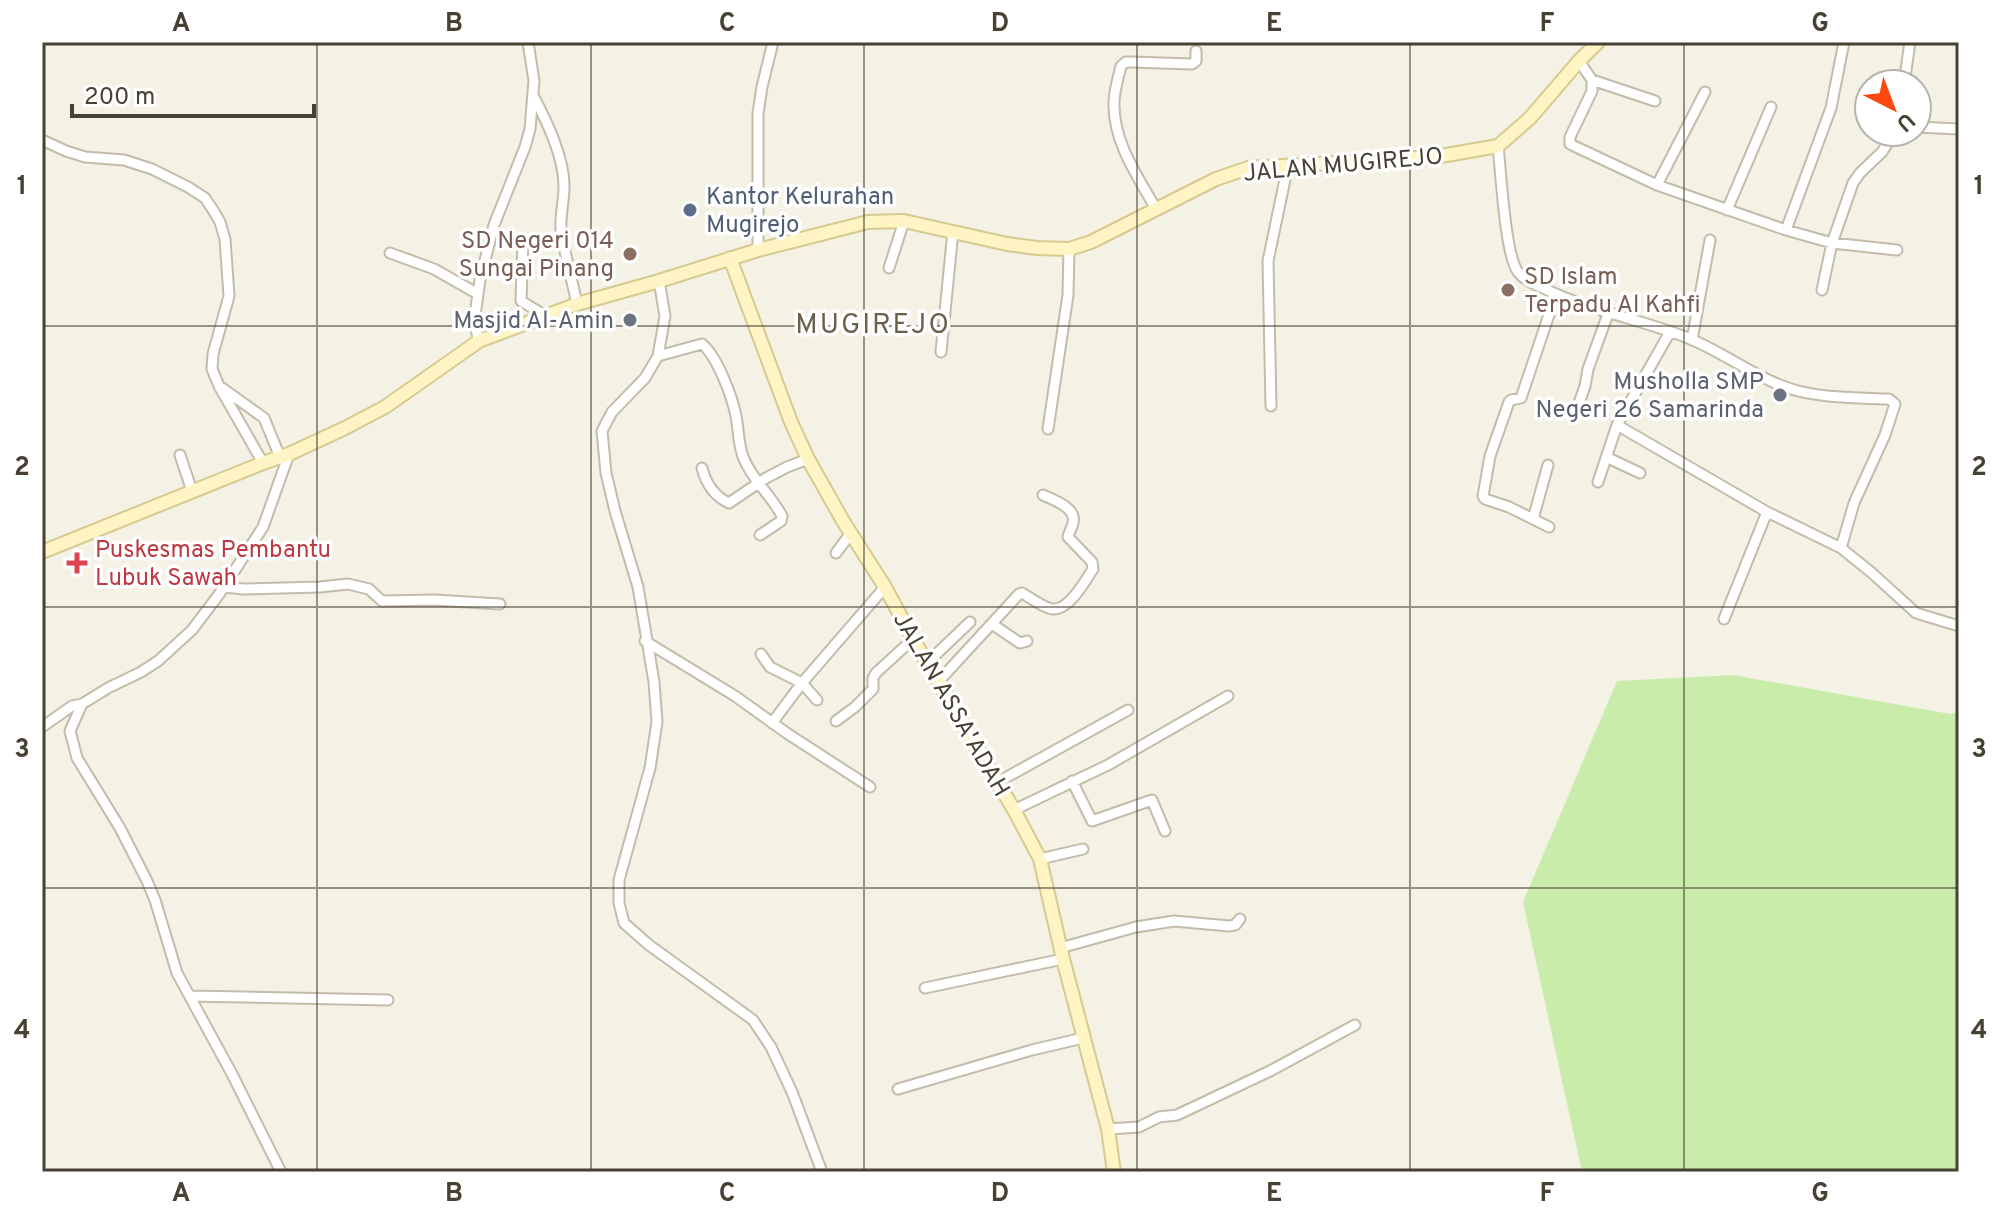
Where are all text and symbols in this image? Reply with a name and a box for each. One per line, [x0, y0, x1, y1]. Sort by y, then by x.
text: A [172, 8, 190, 41]
text: B [445, 8, 463, 41]
text: C [719, 8, 735, 41]
text: D [991, 8, 1009, 41]
text: E [1266, 8, 1282, 41]
text: F [1540, 8, 1555, 41]
text: G [1811, 8, 1829, 41]
scale bar [72, 68, 314, 118]
north arrow [1853, 68, 1933, 148]
text: 200 m [84, 83, 155, 113]
text: U [1890, 106, 1920, 136]
street label: JALAN MUGIREJO [1242, 142, 1444, 190]
text: 1 [17, 171, 27, 204]
text: 1 [1974, 171, 1984, 204]
place label: Kantor Kelurahan Mugirejo [706, 183, 894, 241]
marker: Kantor Kelurahan Mugirejo [681, 201, 699, 219]
place label: SD Negeri 014 Sungai Pinang [459, 227, 614, 285]
marker: SD Negeri 014 Sungai Pinang [621, 245, 639, 263]
place label: SD Islam Terpadu Al Kahfi [1524, 263, 1701, 321]
marker: SD Islam Terpadu Al Kahfi [1499, 281, 1517, 299]
place label: Masjid Al-Amin [453, 307, 614, 337]
district label: MUGIREJO [795, 308, 951, 344]
marker: Masjid Al-Amin [621, 311, 639, 329]
place label: Musholla SMP Negeri 26 Samarinda [1535, 368, 1764, 426]
marker: Musholla SMP Negeri 26 Samarinda [1771, 386, 1789, 404]
text: 2 [14, 452, 30, 485]
text: 2 [1971, 452, 1987, 485]
place label: Puskesmas Pembantu Lubuk Sawah [95, 536, 331, 594]
marker: Puskesmas Pembantu Lubuk Sawah [66, 552, 88, 574]
street label: JALAN ASSA'ADAH [885, 607, 1015, 803]
text: 3 [14, 734, 30, 767]
text: 3 [1971, 734, 1987, 767]
text: 4 [14, 1015, 30, 1048]
text: 4 [1971, 1015, 1987, 1048]
text: A [172, 1178, 190, 1211]
text: B [445, 1178, 463, 1211]
text: C [719, 1178, 735, 1211]
text: D [991, 1178, 1009, 1211]
text: E [1266, 1178, 1282, 1211]
text: F [1540, 1178, 1555, 1211]
text: G [1811, 1178, 1829, 1211]

